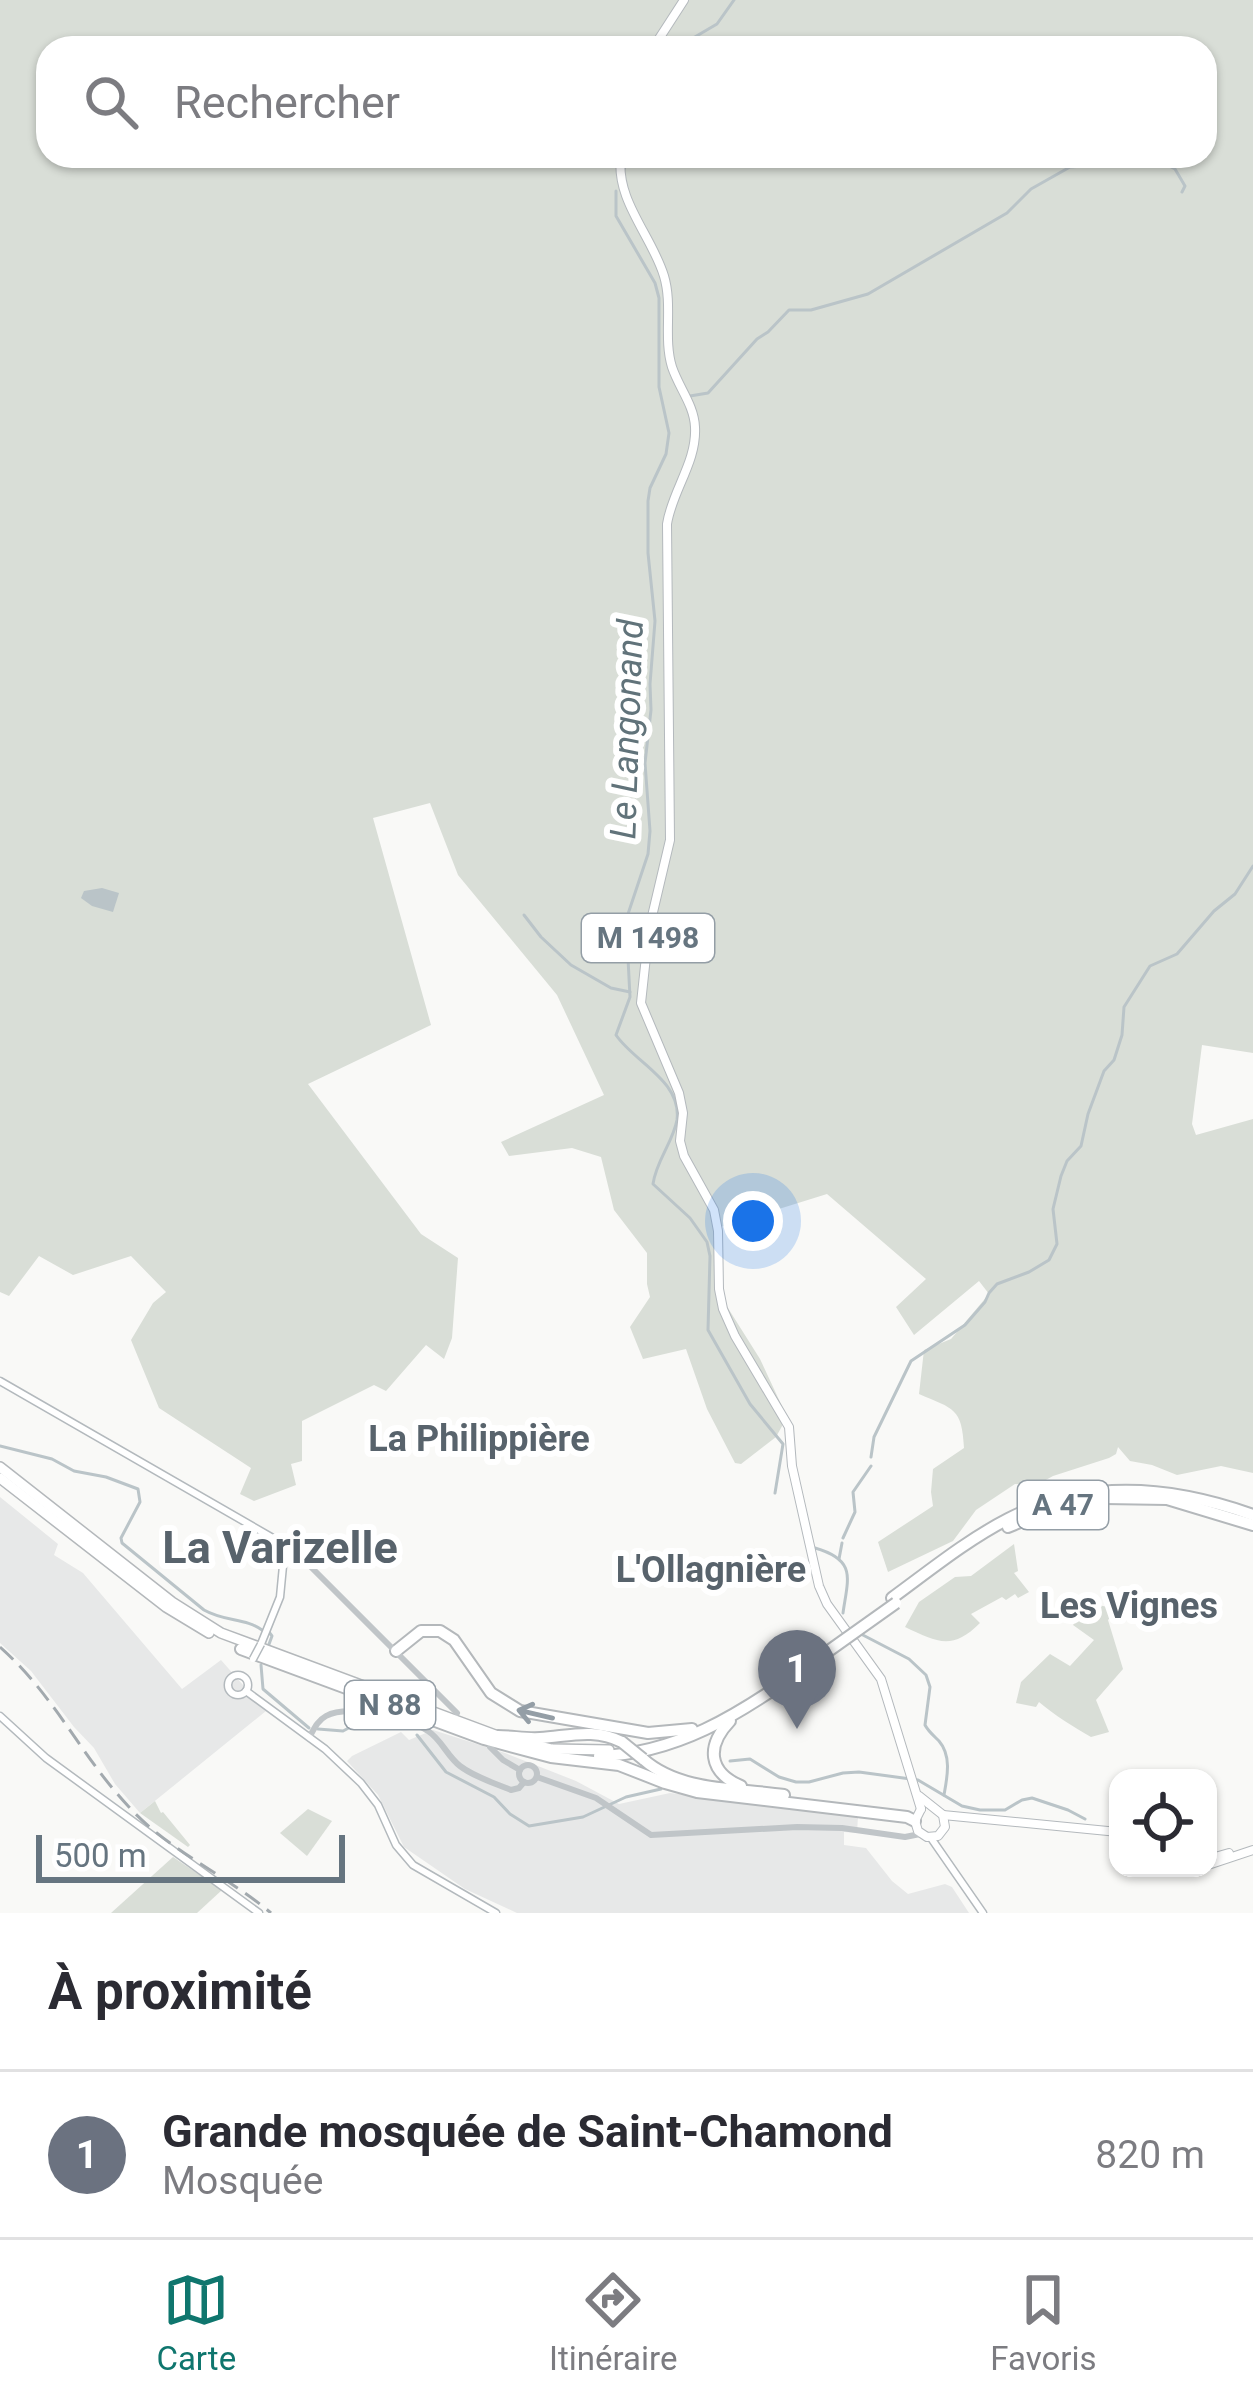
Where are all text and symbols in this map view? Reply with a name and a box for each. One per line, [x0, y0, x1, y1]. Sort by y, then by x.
search box [36, 36, 1217, 168]
icon: search [78, 69, 144, 135]
text: Rechercher [174, 76, 400, 129]
water label: Le Langonand [602, 617, 652, 840]
road number: M 1498 [582, 914, 714, 962]
your location [723, 1191, 783, 1251]
district label: La Philippière [368, 1418, 590, 1460]
road number: A 47 [1018, 1481, 1108, 1529]
district label: La Varizelle [162, 1521, 398, 1574]
district label: L'Ollagnière [616, 1549, 806, 1591]
district label: Les Vignes [1040, 1585, 1218, 1627]
pin: 1 [758, 1630, 836, 1729]
road number: N 88 [345, 1681, 435, 1729]
one-way arrow [517, 1702, 555, 1724]
map controls [1109, 1769, 1217, 1877]
button: locate [1109, 1769, 1217, 1877]
scale bar [36, 1829, 345, 1882]
text: 500 m [54, 1836, 147, 1875]
text: À proximité [48, 1962, 312, 2021]
text: Grande mosquée de Saint-Chamond [162, 2105, 893, 2158]
text: 1 [76, 2132, 98, 2178]
text: 820 m [1095, 2132, 1205, 2178]
text: Mosquée [162, 2158, 323, 2204]
tab: Carte [156, 2267, 236, 2378]
tab: Itinéraire [549, 2267, 677, 2378]
tab: Favoris [990, 2267, 1097, 2378]

